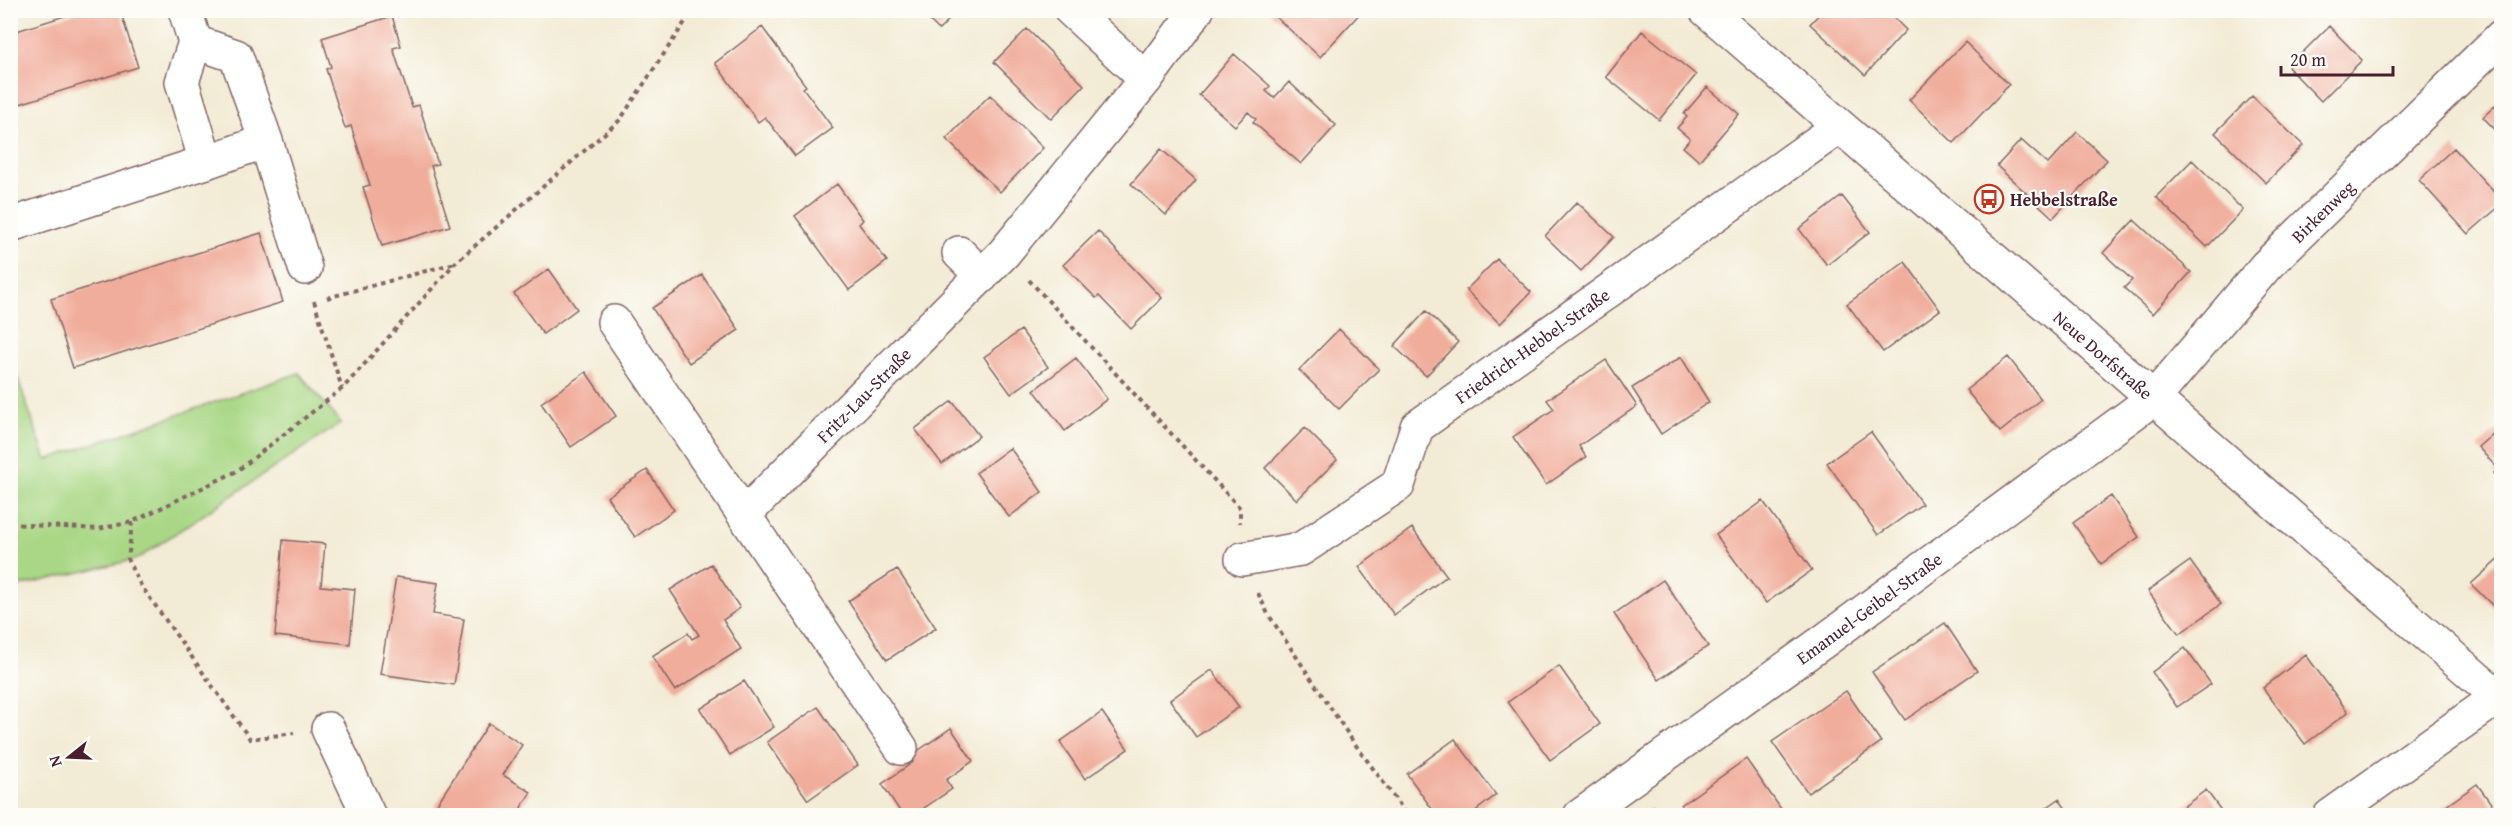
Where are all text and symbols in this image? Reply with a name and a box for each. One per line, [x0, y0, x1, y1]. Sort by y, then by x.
scale bar [2281, 39, 2394, 77]
text: 20 m [2290, 46, 2326, 73]
street label: Birkenweg [2284, 173, 2360, 249]
bus stop icon: Hebbelstraße [1973, 183, 2005, 215]
place label: Hebbelstraße [2010, 186, 2118, 213]
street label: Friedrich-Hebbel-Straße [1449, 281, 1615, 410]
street label: Neue Dorfstraße [2048, 304, 2159, 405]
street label: Fritz-Lau-Straße [810, 341, 917, 449]
street label: Emanuel-Geibel-Straße [1790, 545, 1947, 670]
north arrow [39, 727, 99, 787]
text: N [42, 753, 68, 770]

